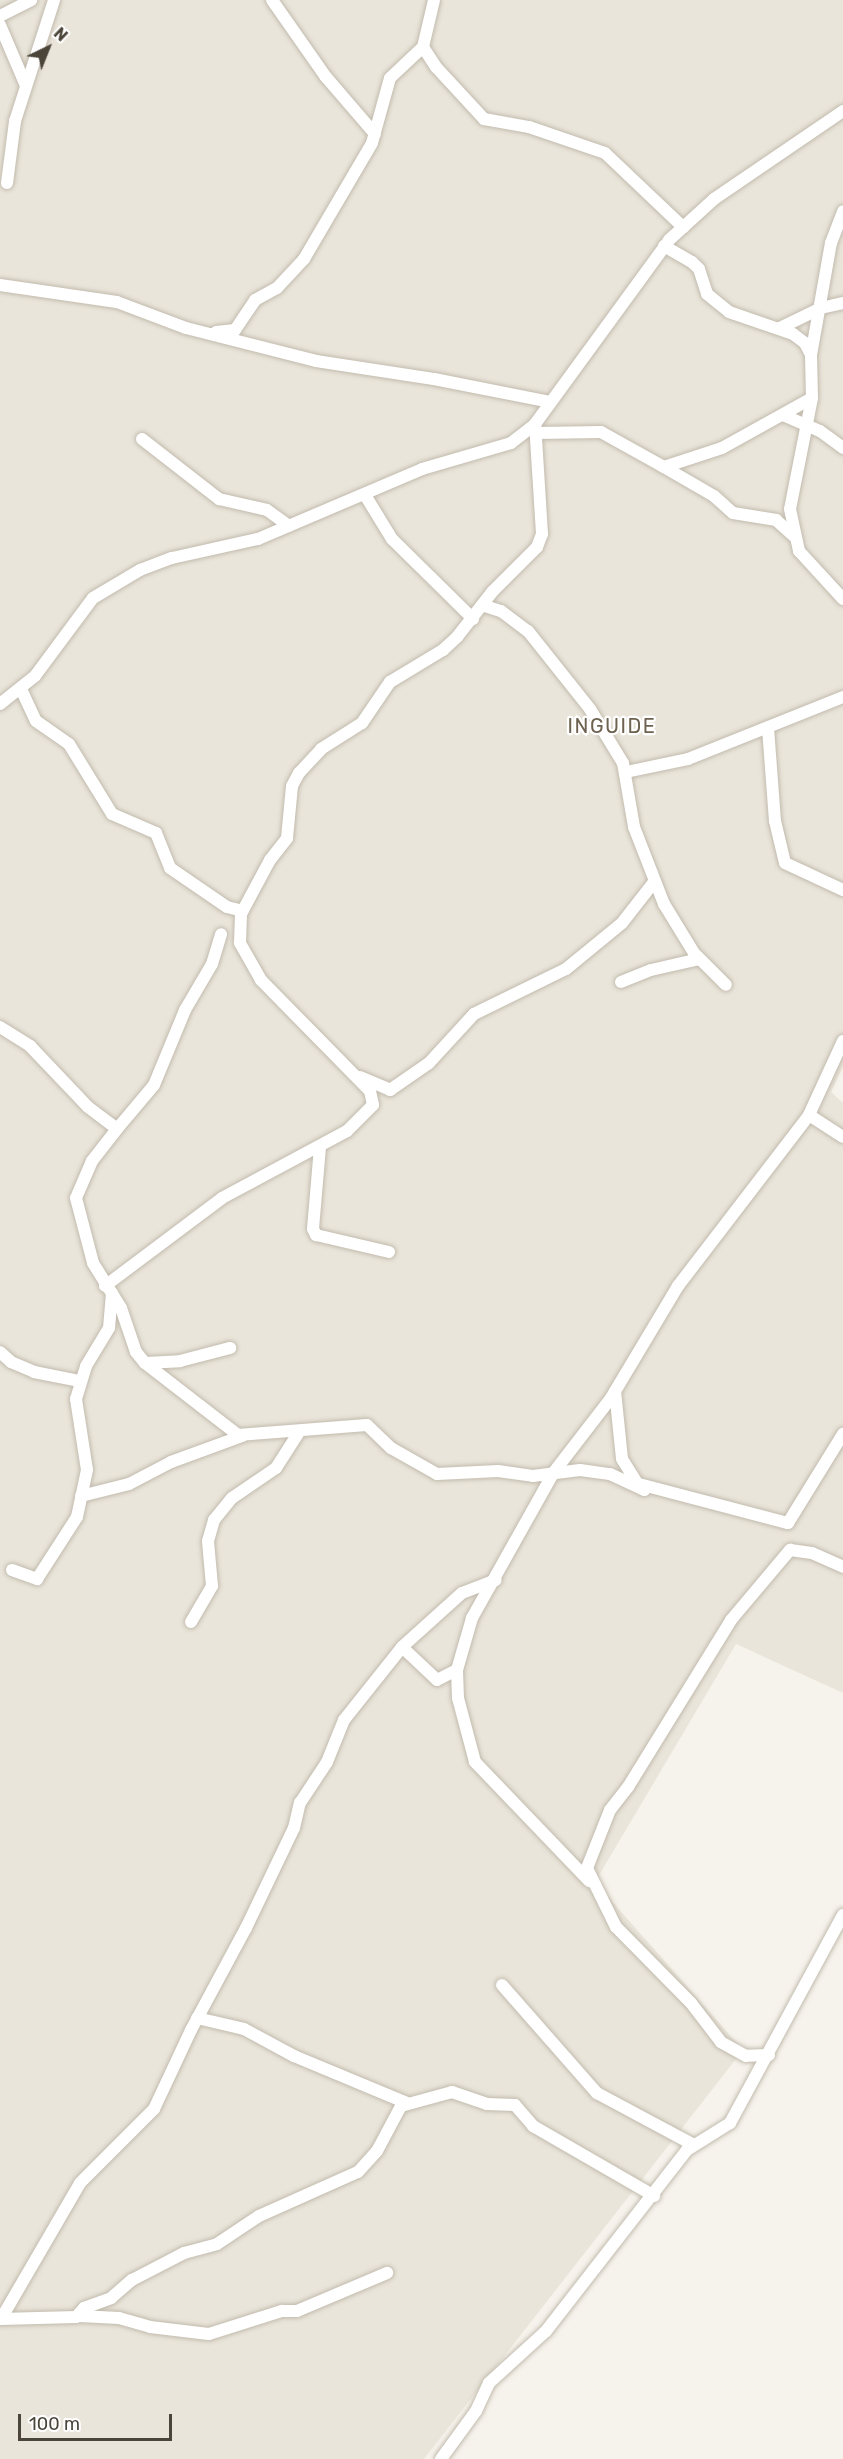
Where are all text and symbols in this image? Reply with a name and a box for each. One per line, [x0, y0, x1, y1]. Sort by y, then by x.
north arrow [18, 18, 78, 78]
text: N [50, 24, 71, 45]
district label: INGUIDE [568, 714, 656, 738]
scale bar [21, 2402, 176, 2440]
text: 100 m [29, 2413, 80, 2435]

